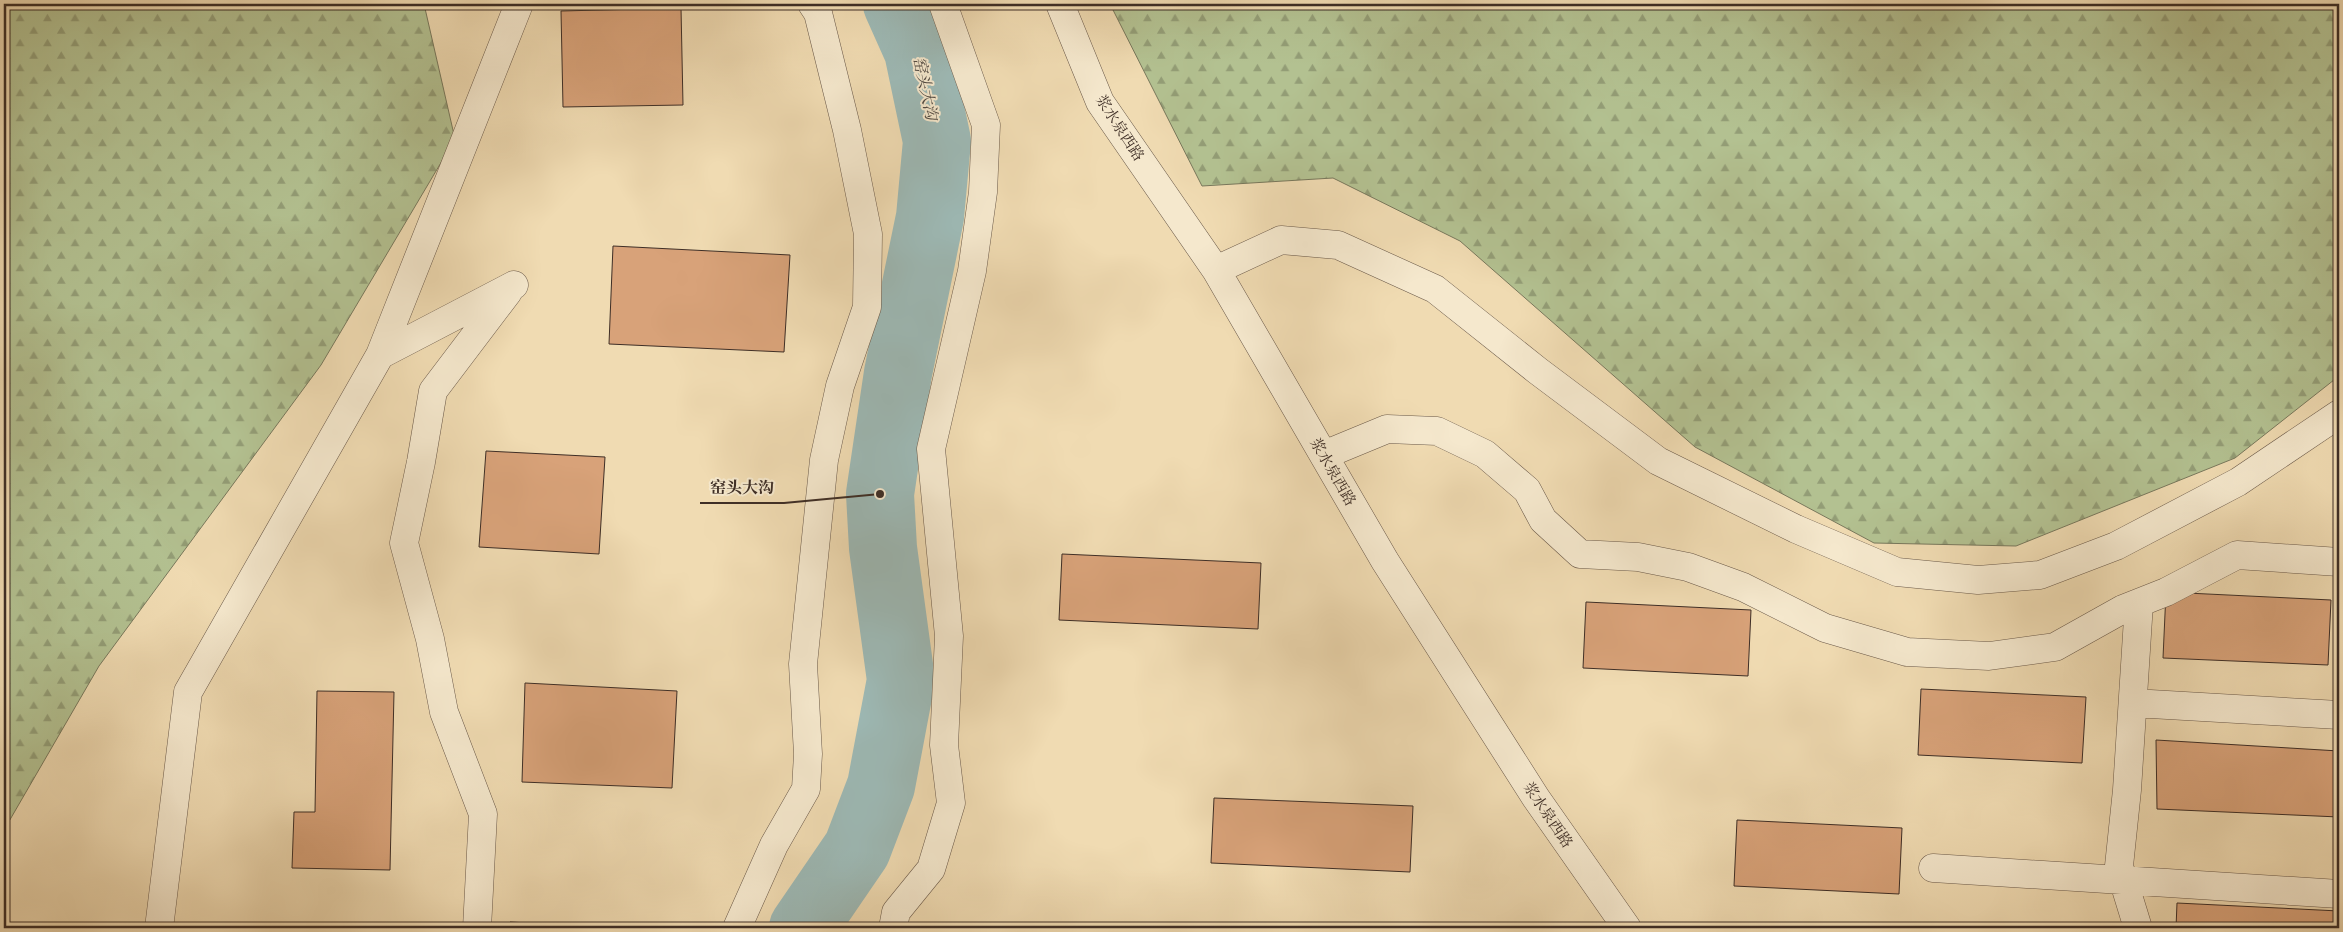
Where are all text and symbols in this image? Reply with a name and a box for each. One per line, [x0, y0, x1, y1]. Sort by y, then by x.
water label: 窑头大沟 [908, 55, 941, 125]
street label: 浆水泉西路 [1091, 92, 1148, 165]
street label: 浆水泉西路 [1306, 435, 1360, 509]
callout: 窑头大沟 [700, 472, 784, 503]
text: 窑头大沟 [710, 478, 774, 499]
street label: 浆水泉西路 [1519, 779, 1576, 852]

